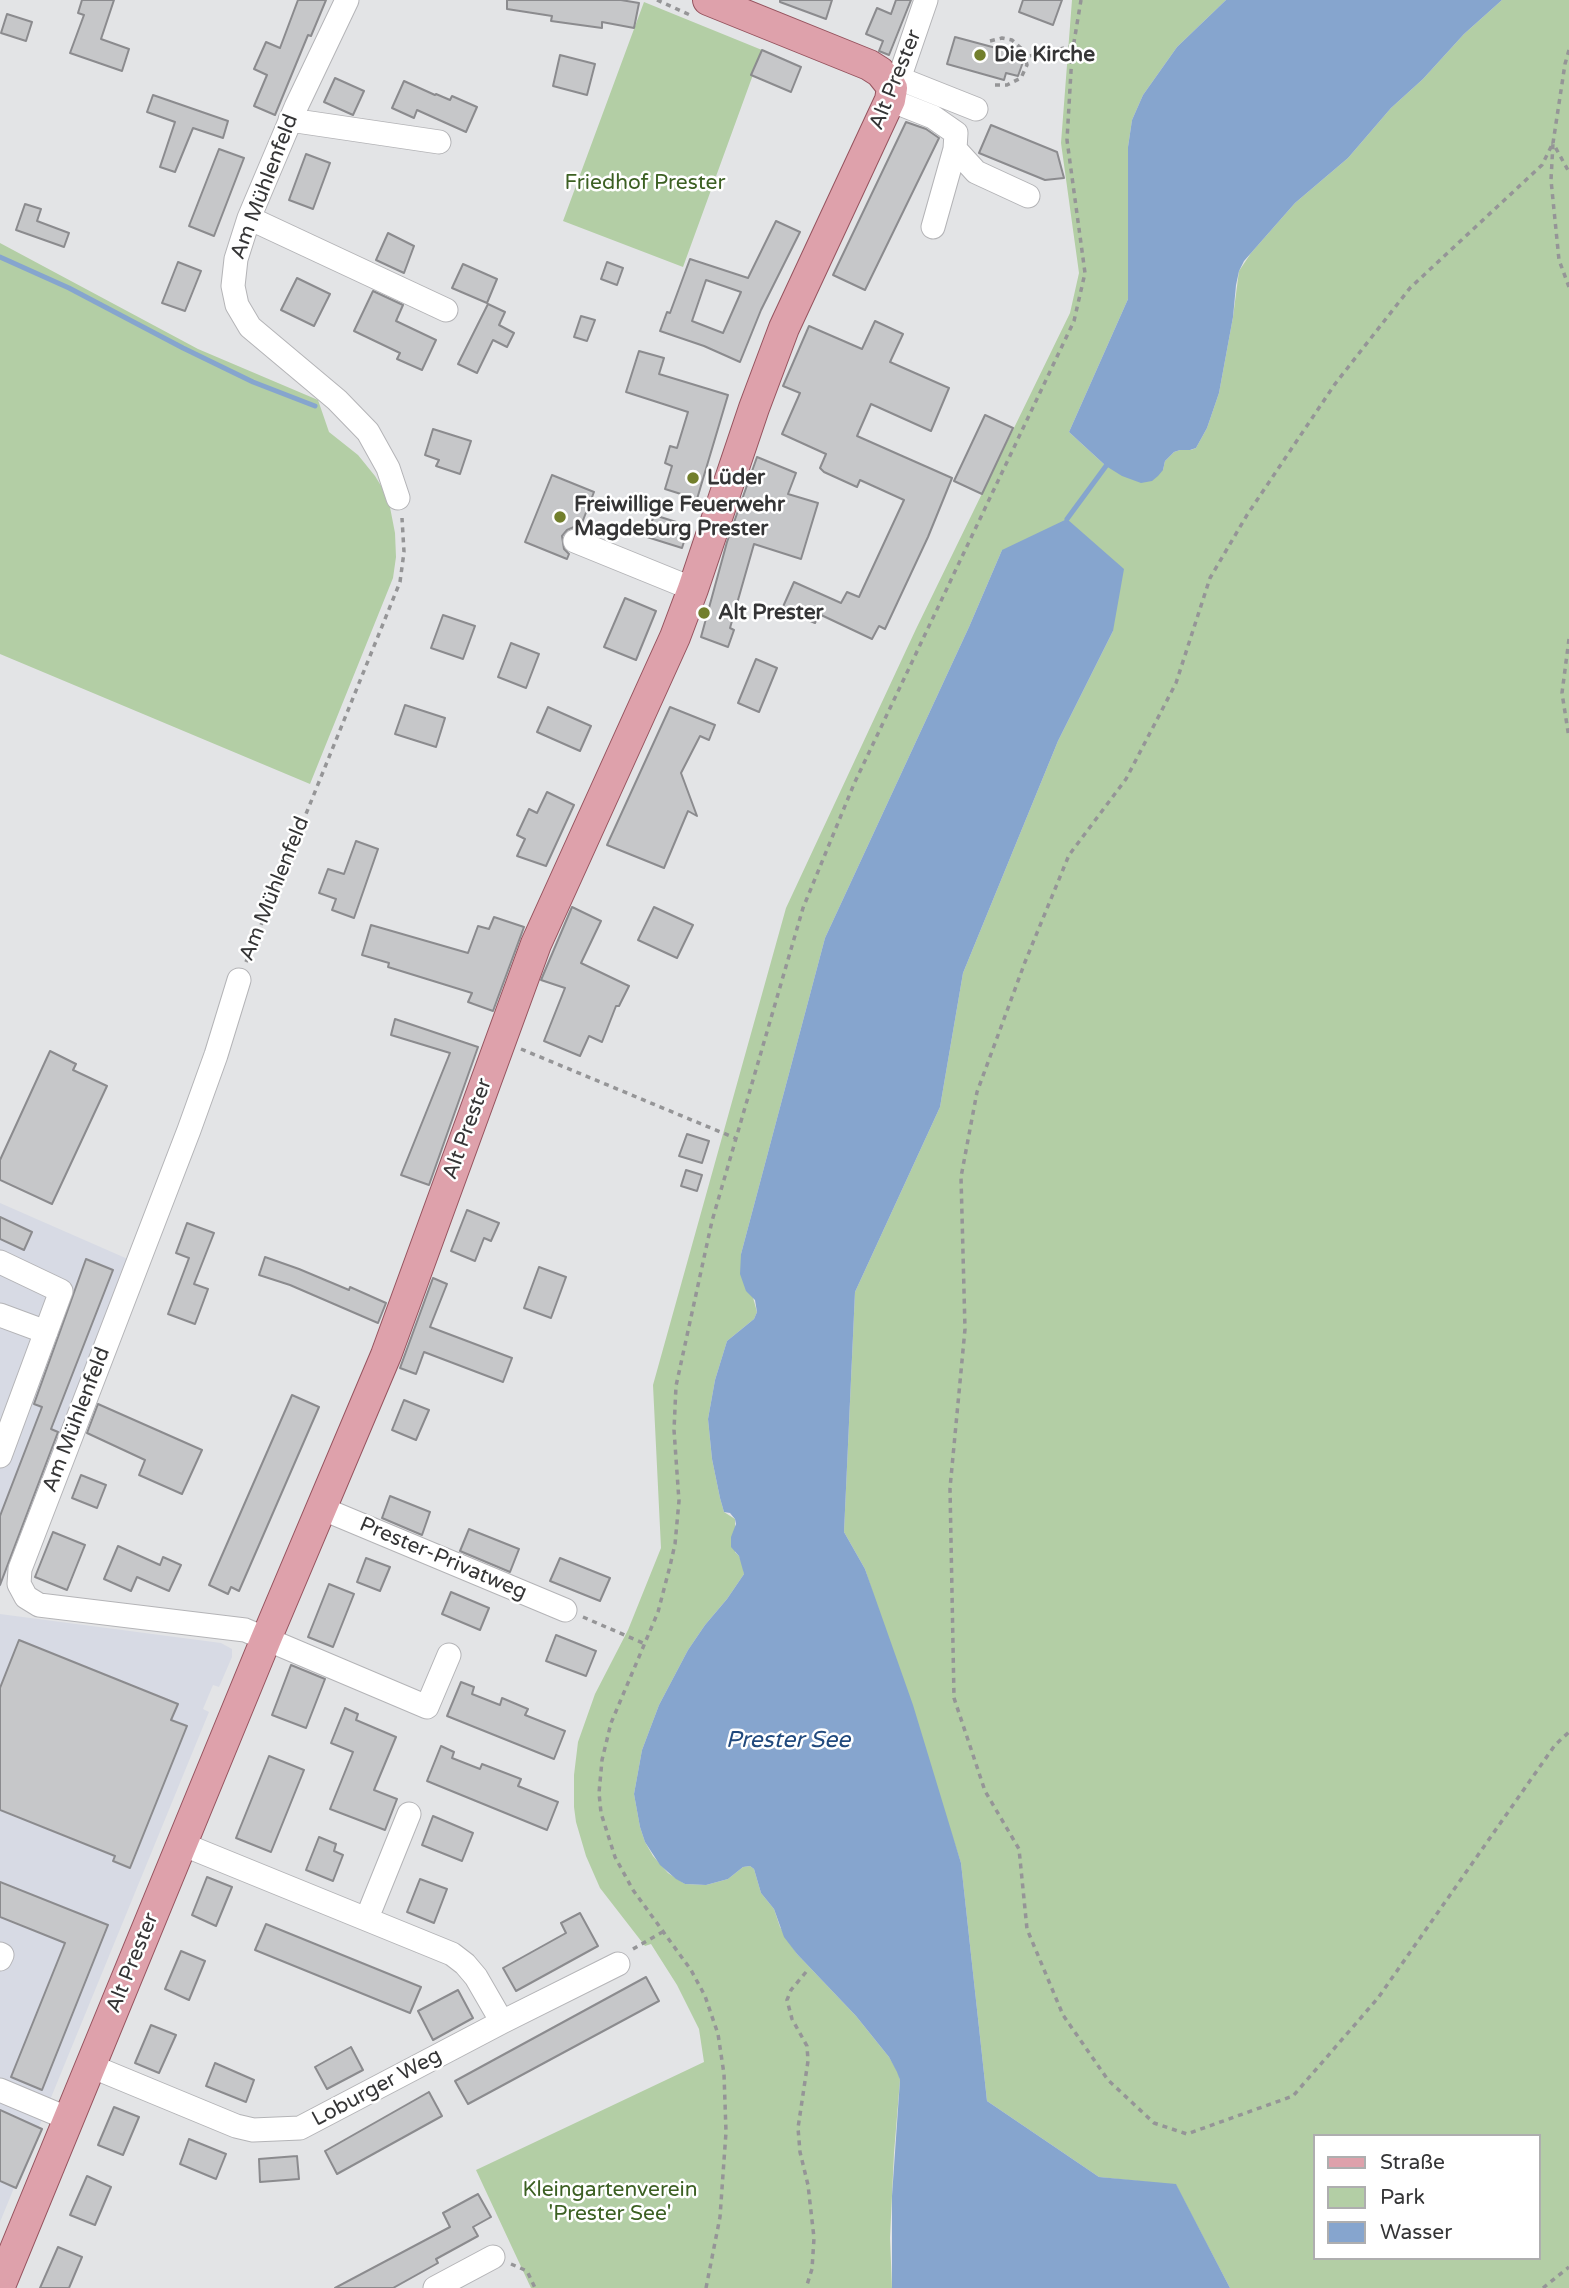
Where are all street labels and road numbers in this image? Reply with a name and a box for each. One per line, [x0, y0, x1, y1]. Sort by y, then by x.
street label: Alt Prester [865, 26, 927, 134]
street label: Am Mühlenfeld [226, 111, 304, 263]
street label: Am Mühlenfeld [235, 813, 315, 965]
street label: Alt Prester [438, 1075, 498, 1183]
street label: Am Mühlenfeld [38, 1344, 116, 1496]
street label: Prester-Privatweg [356, 1512, 530, 1606]
street label: Alt Prester [102, 1909, 164, 2017]
street label: Loburger Weg [308, 2043, 446, 2133]

